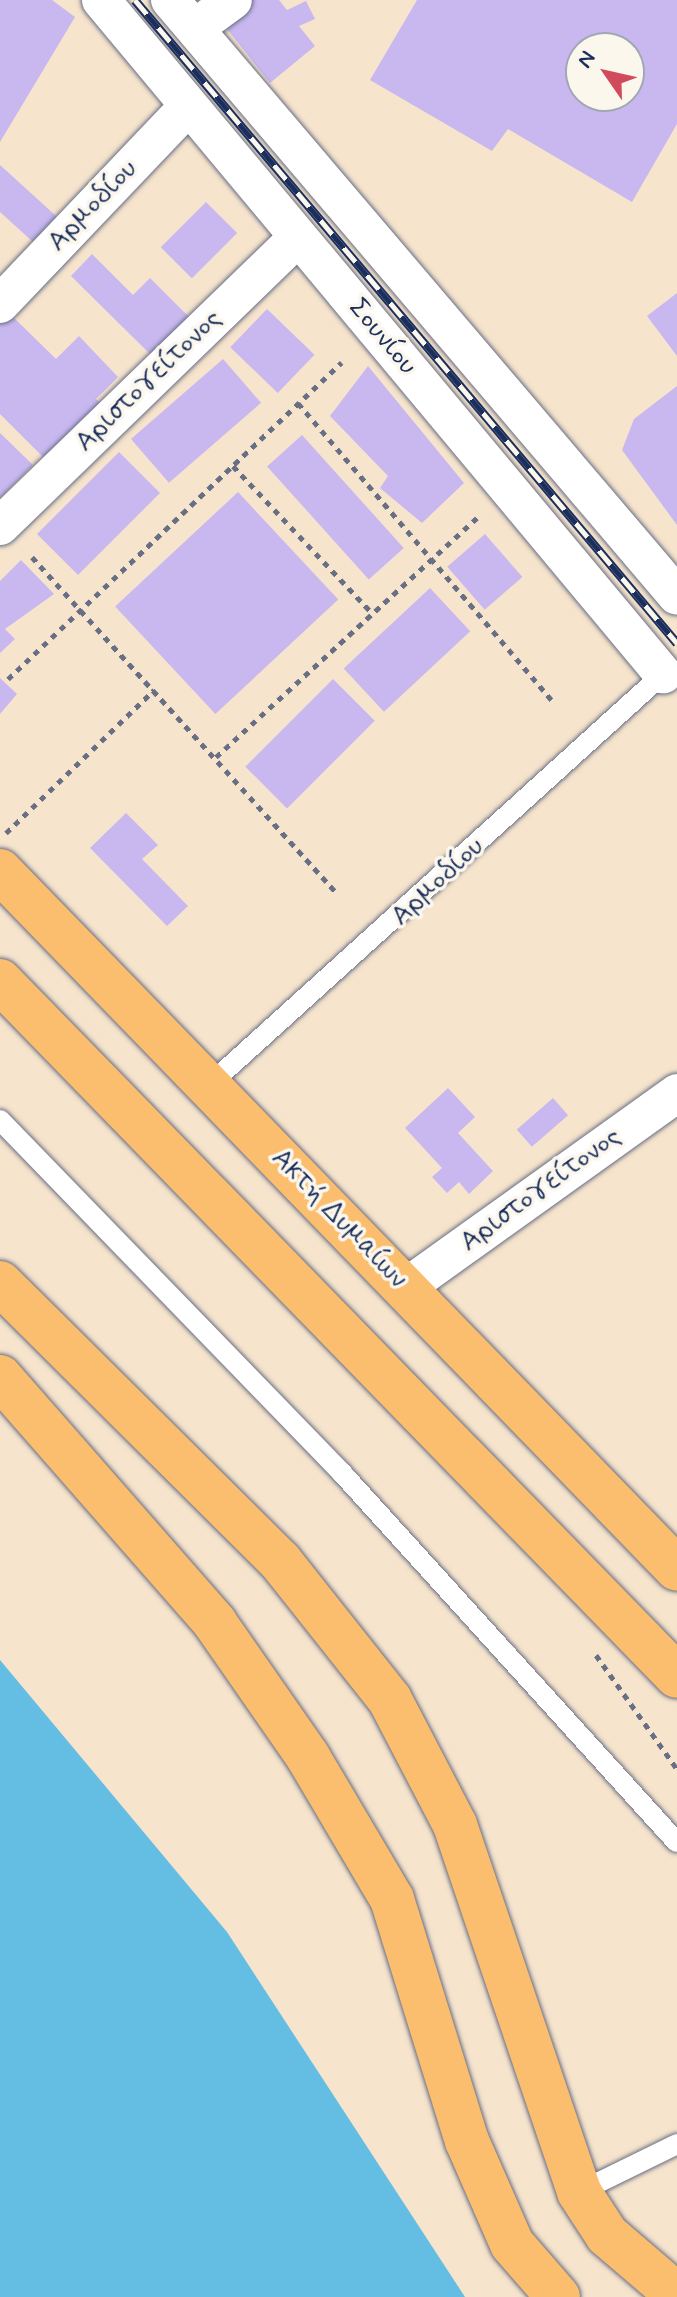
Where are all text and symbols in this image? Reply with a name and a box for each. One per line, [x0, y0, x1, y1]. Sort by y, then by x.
north arrow [565, 32, 645, 112]
text: N [571, 46, 602, 74]
street label: Αρμοδίου [41, 153, 145, 259]
street label: Σουνίου [340, 292, 424, 382]
street label: Αριστογείτονος [69, 303, 229, 459]
street label: Αρμοδίου [385, 831, 491, 933]
street label: Αριστογείτονος [454, 1120, 628, 1260]
street label: Ακτή Δυμαίων [264, 1142, 414, 1296]

